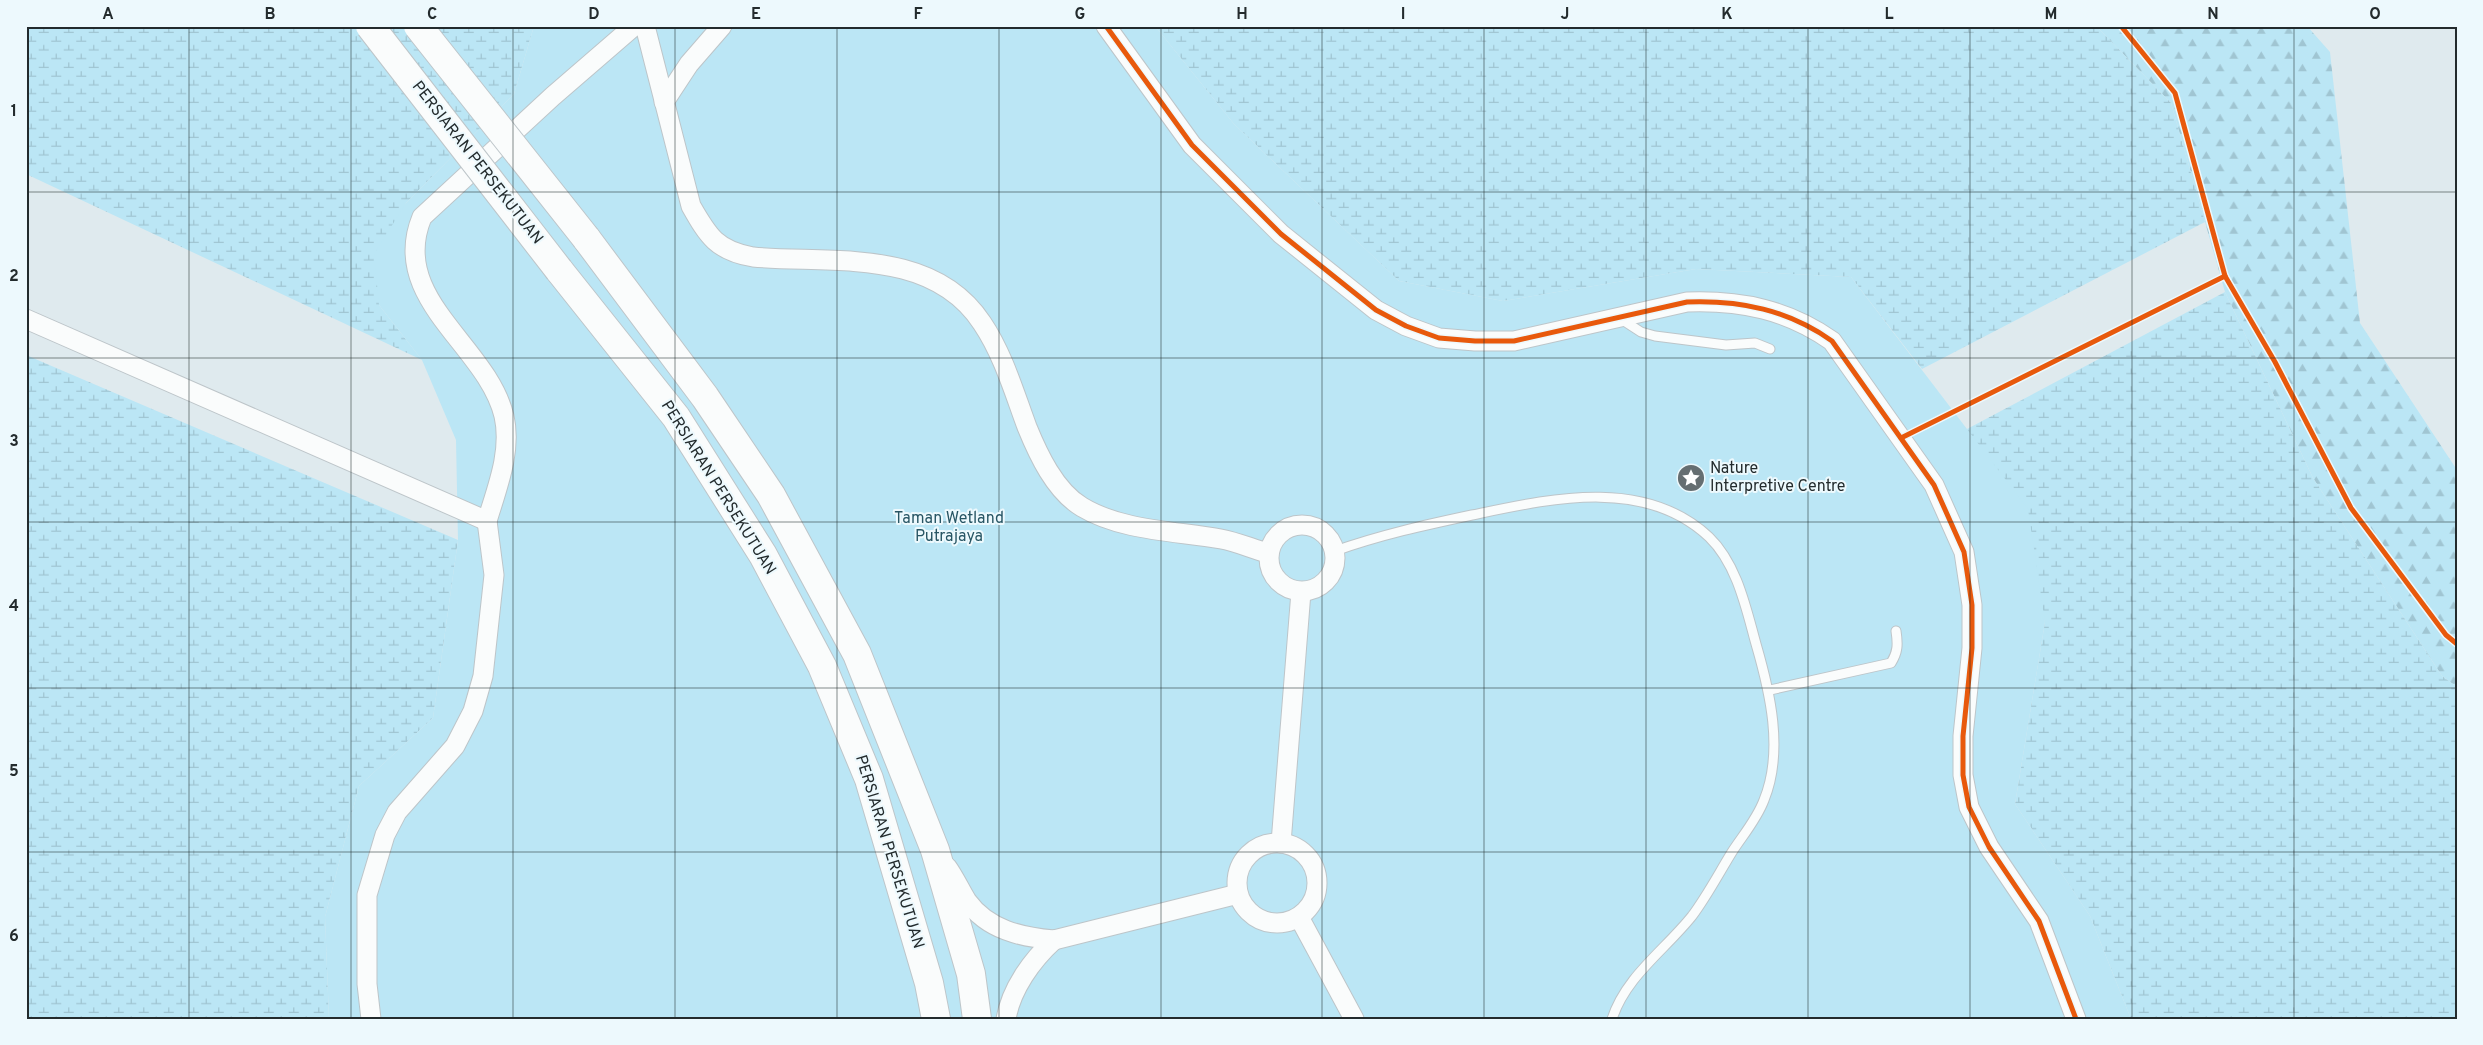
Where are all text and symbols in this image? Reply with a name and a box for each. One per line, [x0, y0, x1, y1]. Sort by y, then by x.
text: A [102, 5, 114, 25]
text: B [264, 5, 276, 25]
text: C [427, 5, 437, 25]
text: D [588, 5, 600, 25]
text: E [751, 5, 761, 25]
text: F [913, 5, 923, 25]
text: G [1075, 5, 1085, 25]
text: H [1236, 5, 1248, 25]
text: I [1401, 5, 1405, 25]
text: J [1561, 5, 1569, 25]
text: K [1721, 5, 1733, 25]
text: L [1884, 5, 1894, 25]
text: M [2045, 5, 2057, 25]
text: N [2207, 5, 2219, 25]
text: O [2369, 5, 2381, 25]
street label: PERSIARAN PERSEKUTUAN [407, 77, 547, 249]
text: 1 [11, 102, 17, 122]
text: 2 [9, 267, 19, 287]
street label: PERSIARAN PERSEKUTUAN [656, 397, 780, 579]
text: 3 [9, 432, 19, 452]
place label: Nature Interpretive Centre [1710, 459, 1845, 497]
place icon: Nature Interpretive Centre [1676, 463, 1706, 493]
park label: Taman Wetland Putrajaya [894, 509, 1004, 547]
text: 4 [9, 597, 19, 617]
street label: PERSIARAN PERSEKUTUAN [850, 753, 928, 951]
text: 5 [9, 762, 19, 782]
text: 6 [9, 927, 19, 947]

